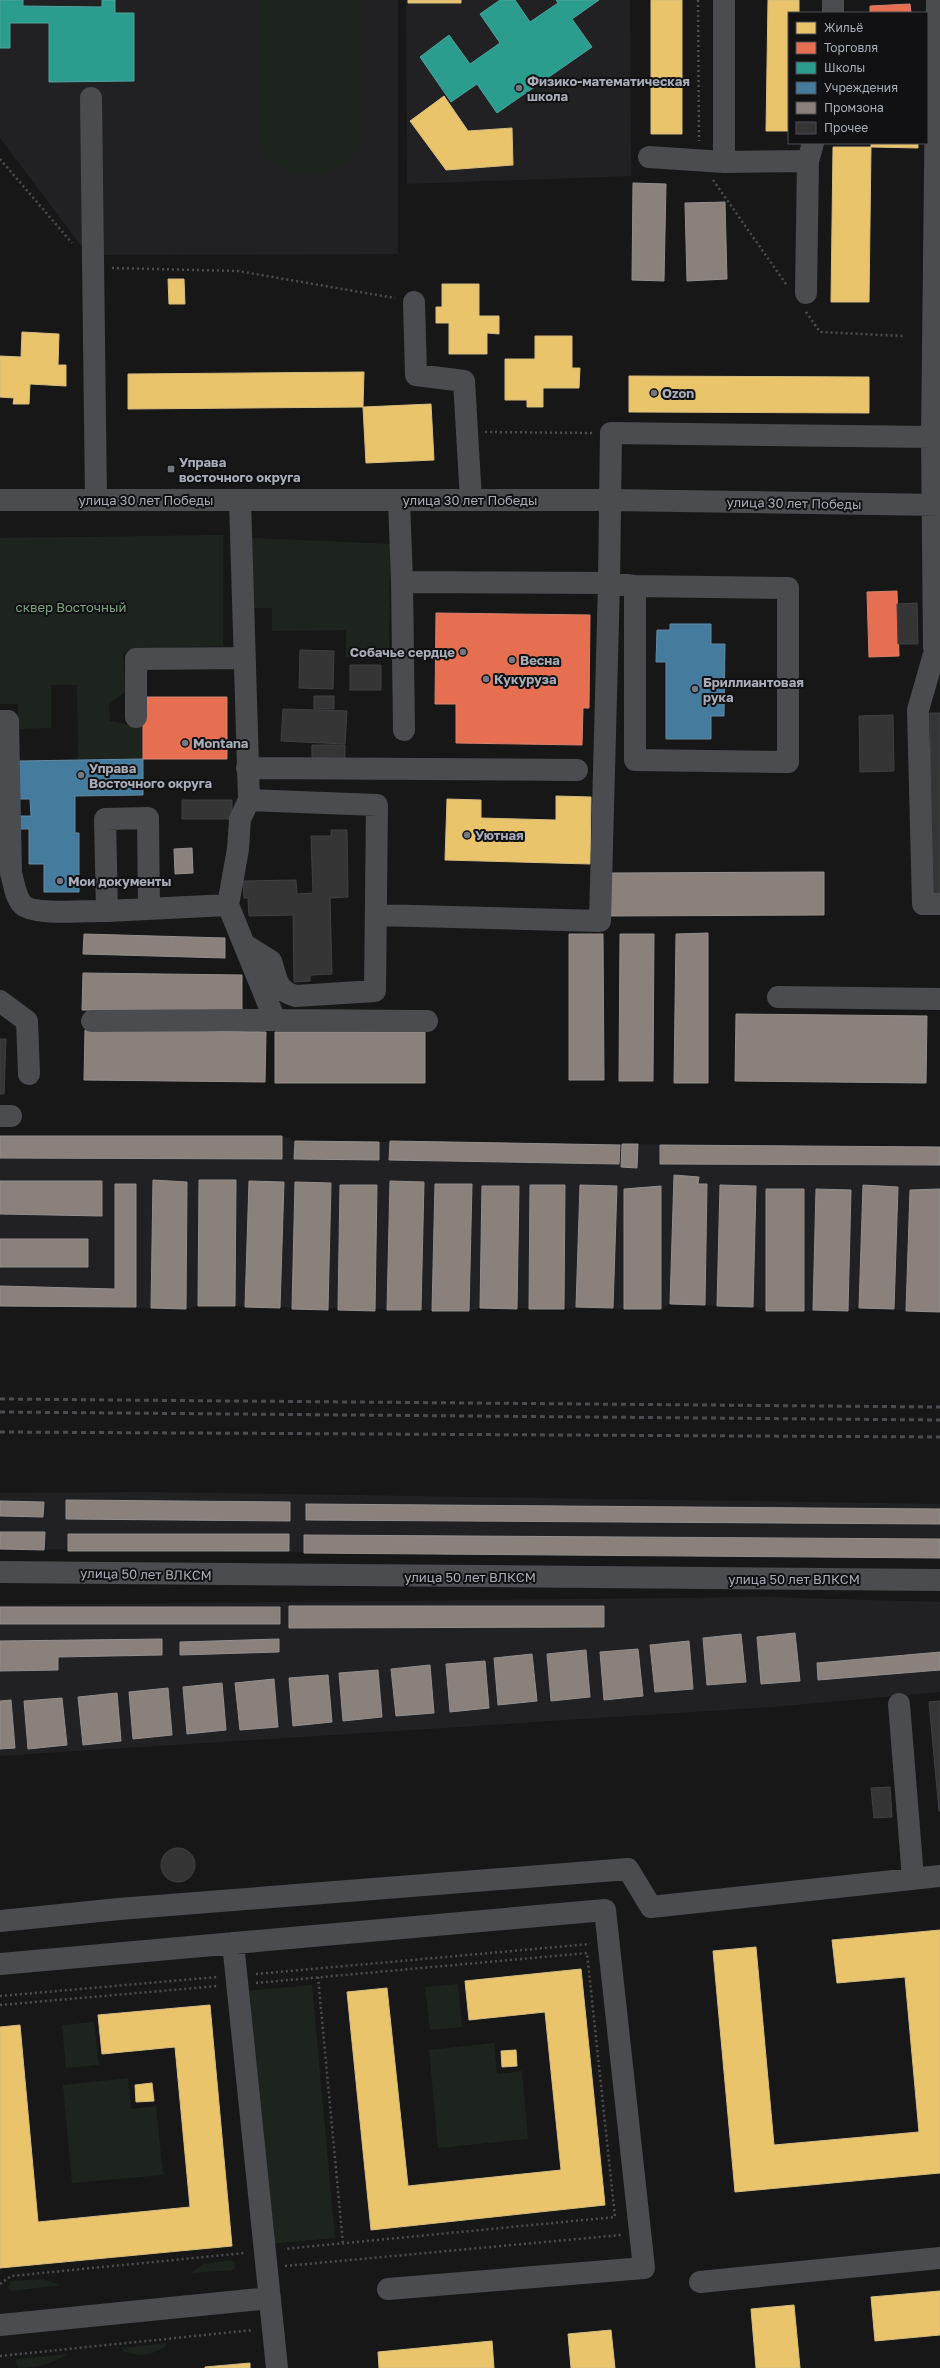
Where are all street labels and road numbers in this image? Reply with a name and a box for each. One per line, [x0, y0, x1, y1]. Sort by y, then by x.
street label: улица 30 лет Победы [79, 492, 213, 508]
street label: улица 30 лет Победы [403, 492, 537, 508]
street label: улица 30 лет Победы [726, 494, 862, 512]
street label: улица 50 лет ВЛКСМ [80, 1565, 212, 1583]
street label: улица 50 лет ВЛКСМ [404, 1569, 536, 1585]
street label: улица 50 лет ВЛКСМ [728, 1571, 860, 1587]

